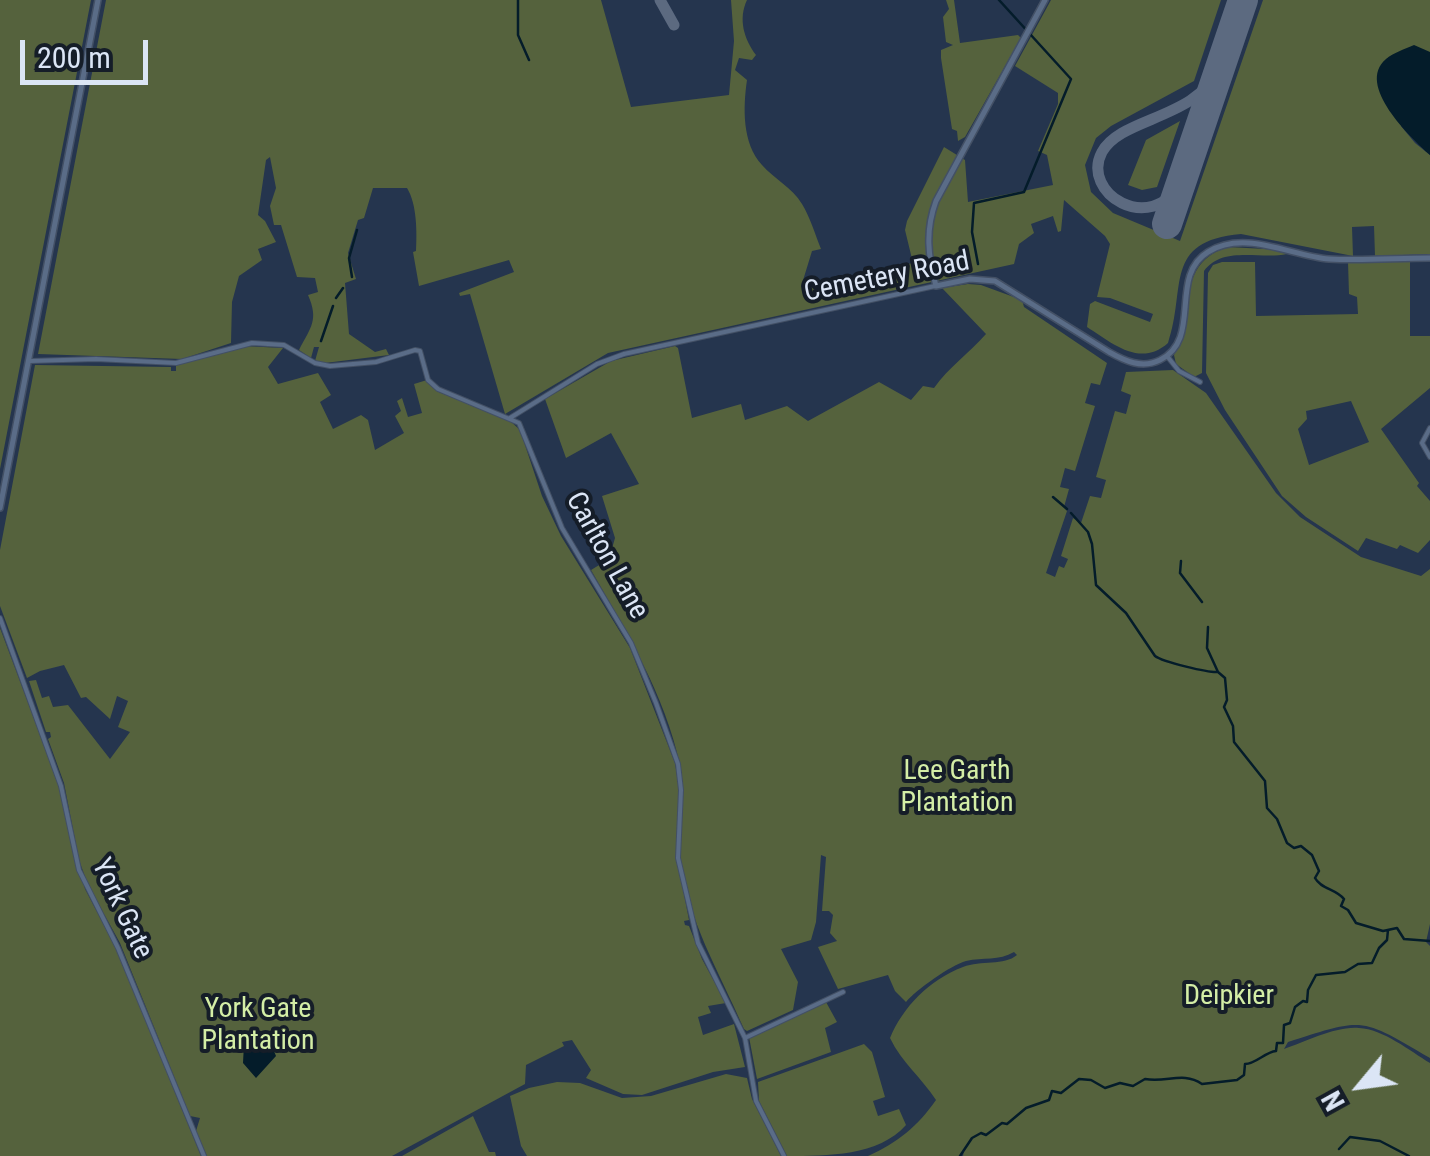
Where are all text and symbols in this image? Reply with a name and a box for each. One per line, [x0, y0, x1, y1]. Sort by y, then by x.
scale bar [25, 20, 152, 82]
text: 200 m [37, 40, 111, 75]
street label: Cemetery Road [801, 246, 973, 310]
street label: Carlton Lane [557, 487, 655, 625]
park label: Lee Garth Plantation [901, 755, 1013, 821]
street label: York Gate [83, 854, 159, 964]
park label: Deipkier [1184, 980, 1274, 1014]
park label: York Gate Plantation [202, 993, 314, 1059]
north arrow [1310, 1036, 1410, 1136]
text: N [1315, 1085, 1352, 1116]

